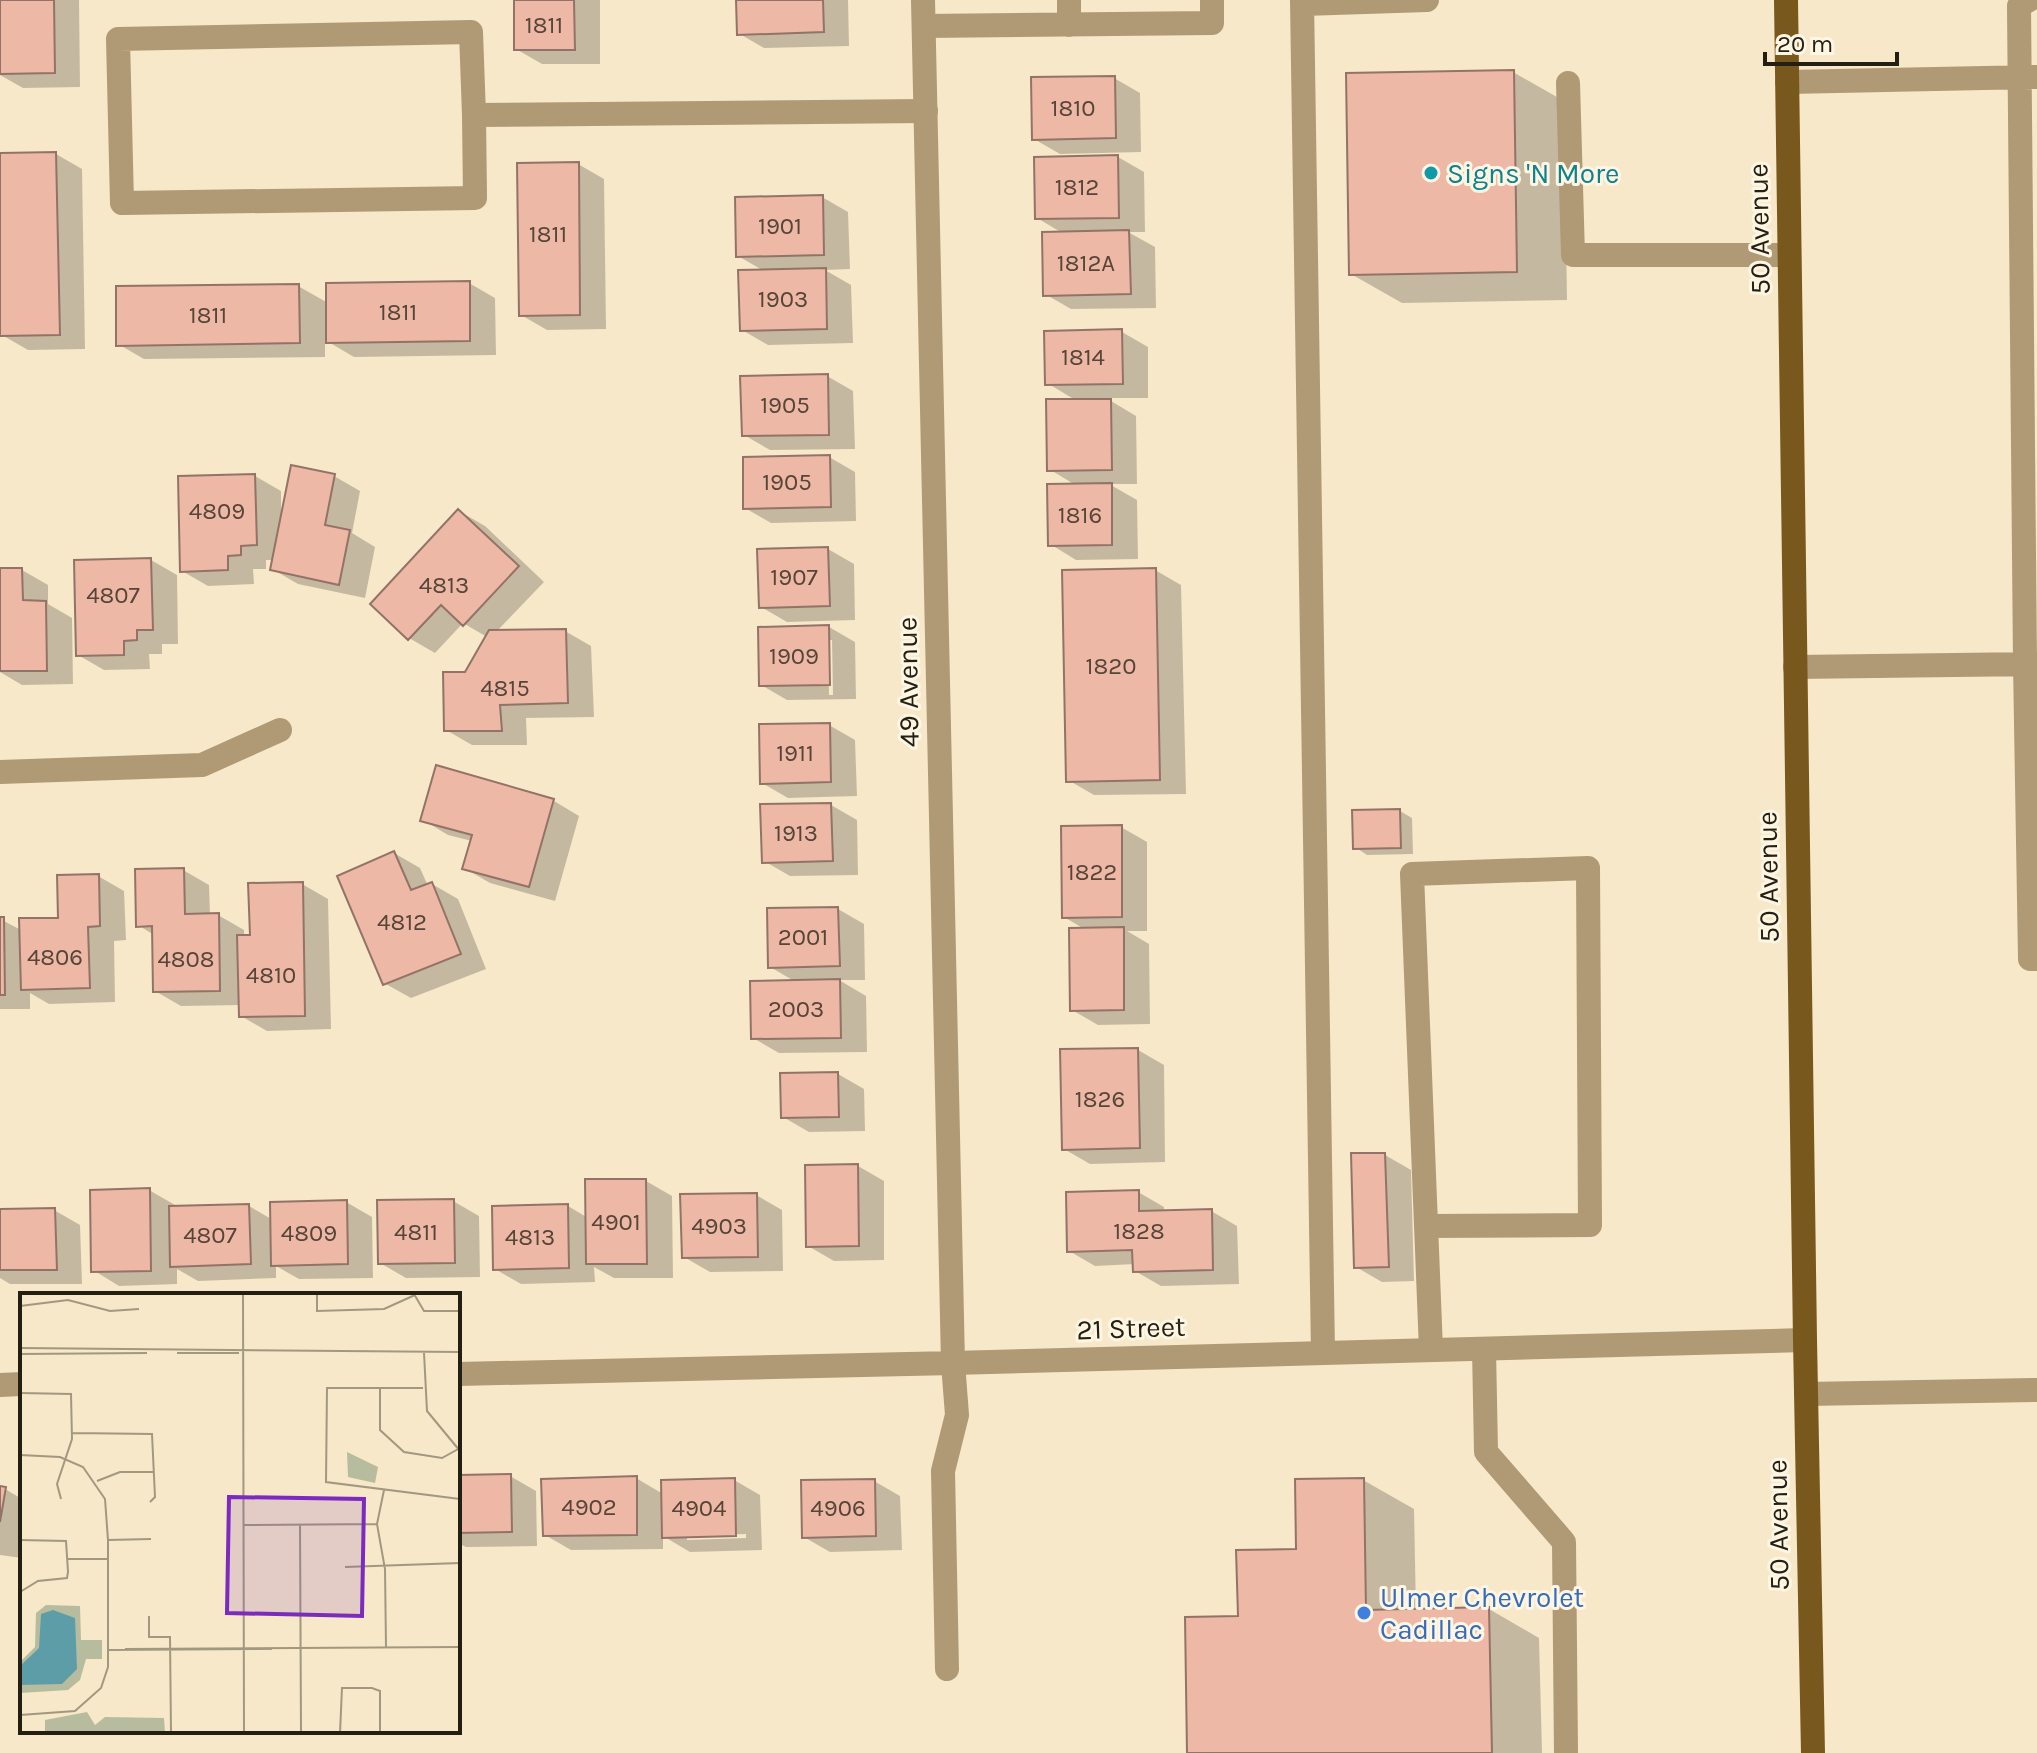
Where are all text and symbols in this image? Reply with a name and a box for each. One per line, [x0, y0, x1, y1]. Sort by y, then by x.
house number: 1811 [525, 11, 563, 39]
scale bar [1765, 16, 1897, 66]
text: 20 m [1777, 30, 1833, 58]
house number: 1810 [1051, 94, 1095, 122]
place label: Signs 'N More [1447, 157, 1619, 190]
street label: 50 Avenue [1741, 163, 1777, 295]
marker: Signs 'N More [1422, 164, 1440, 182]
house number: 1812 [1055, 173, 1099, 201]
house number: 1901 [758, 212, 802, 240]
house number: 1811 [529, 220, 567, 248]
house number: 1812A [1057, 249, 1115, 277]
house number: 1903 [758, 285, 808, 313]
house number: 1811 [379, 298, 417, 326]
house number: 1811 [189, 301, 227, 329]
house number: 1814 [1061, 343, 1105, 371]
house number: 1905 [760, 391, 810, 419]
house number: 1905 [762, 468, 812, 496]
house number: 4809 [189, 497, 245, 525]
house number: 1816 [1058, 501, 1102, 529]
house number: 1907 [770, 563, 818, 591]
house number: 4813 [419, 571, 469, 599]
house number: 4807 [86, 581, 140, 609]
street label: 49 Avenue [890, 616, 926, 748]
house number: 1909 [769, 642, 819, 670]
house number: 1820 [1086, 652, 1136, 680]
house number: 4815 [480, 674, 530, 702]
house number: 1911 [776, 739, 814, 767]
street label: 50 Avenue [1750, 811, 1786, 943]
house number: 1913 [774, 819, 818, 847]
house number: 1822 [1067, 858, 1117, 886]
house number: 4812 [377, 908, 427, 936]
house number: 2001 [778, 923, 828, 951]
house number: 4806 [27, 943, 83, 971]
house number: 4808 [157, 945, 215, 973]
house number: 4810 [246, 961, 296, 989]
house number: 2003 [768, 995, 824, 1023]
house number: 1826 [1075, 1085, 1125, 1113]
house number: 4901 [591, 1208, 641, 1236]
house number: 4903 [691, 1212, 747, 1240]
house number: 1828 [1113, 1217, 1165, 1245]
house number: 4811 [394, 1218, 438, 1246]
house number: 4809 [281, 1219, 337, 1247]
house number: 4807 [183, 1221, 237, 1249]
house number: 4813 [505, 1223, 555, 1251]
inset map [20, 1293, 460, 1733]
street label: 21 Street [1076, 1310, 1186, 1346]
street label: 50 Avenue [1760, 1459, 1796, 1591]
house number: 4902 [561, 1493, 617, 1521]
house number: 4904 [672, 1494, 726, 1522]
house number: 4906 [810, 1494, 866, 1522]
place label: Ulmer Chevrolet Cadillac [1380, 1581, 1584, 1646]
marker: Ulmer Chevrolet Cadillac [1355, 1604, 1373, 1622]

